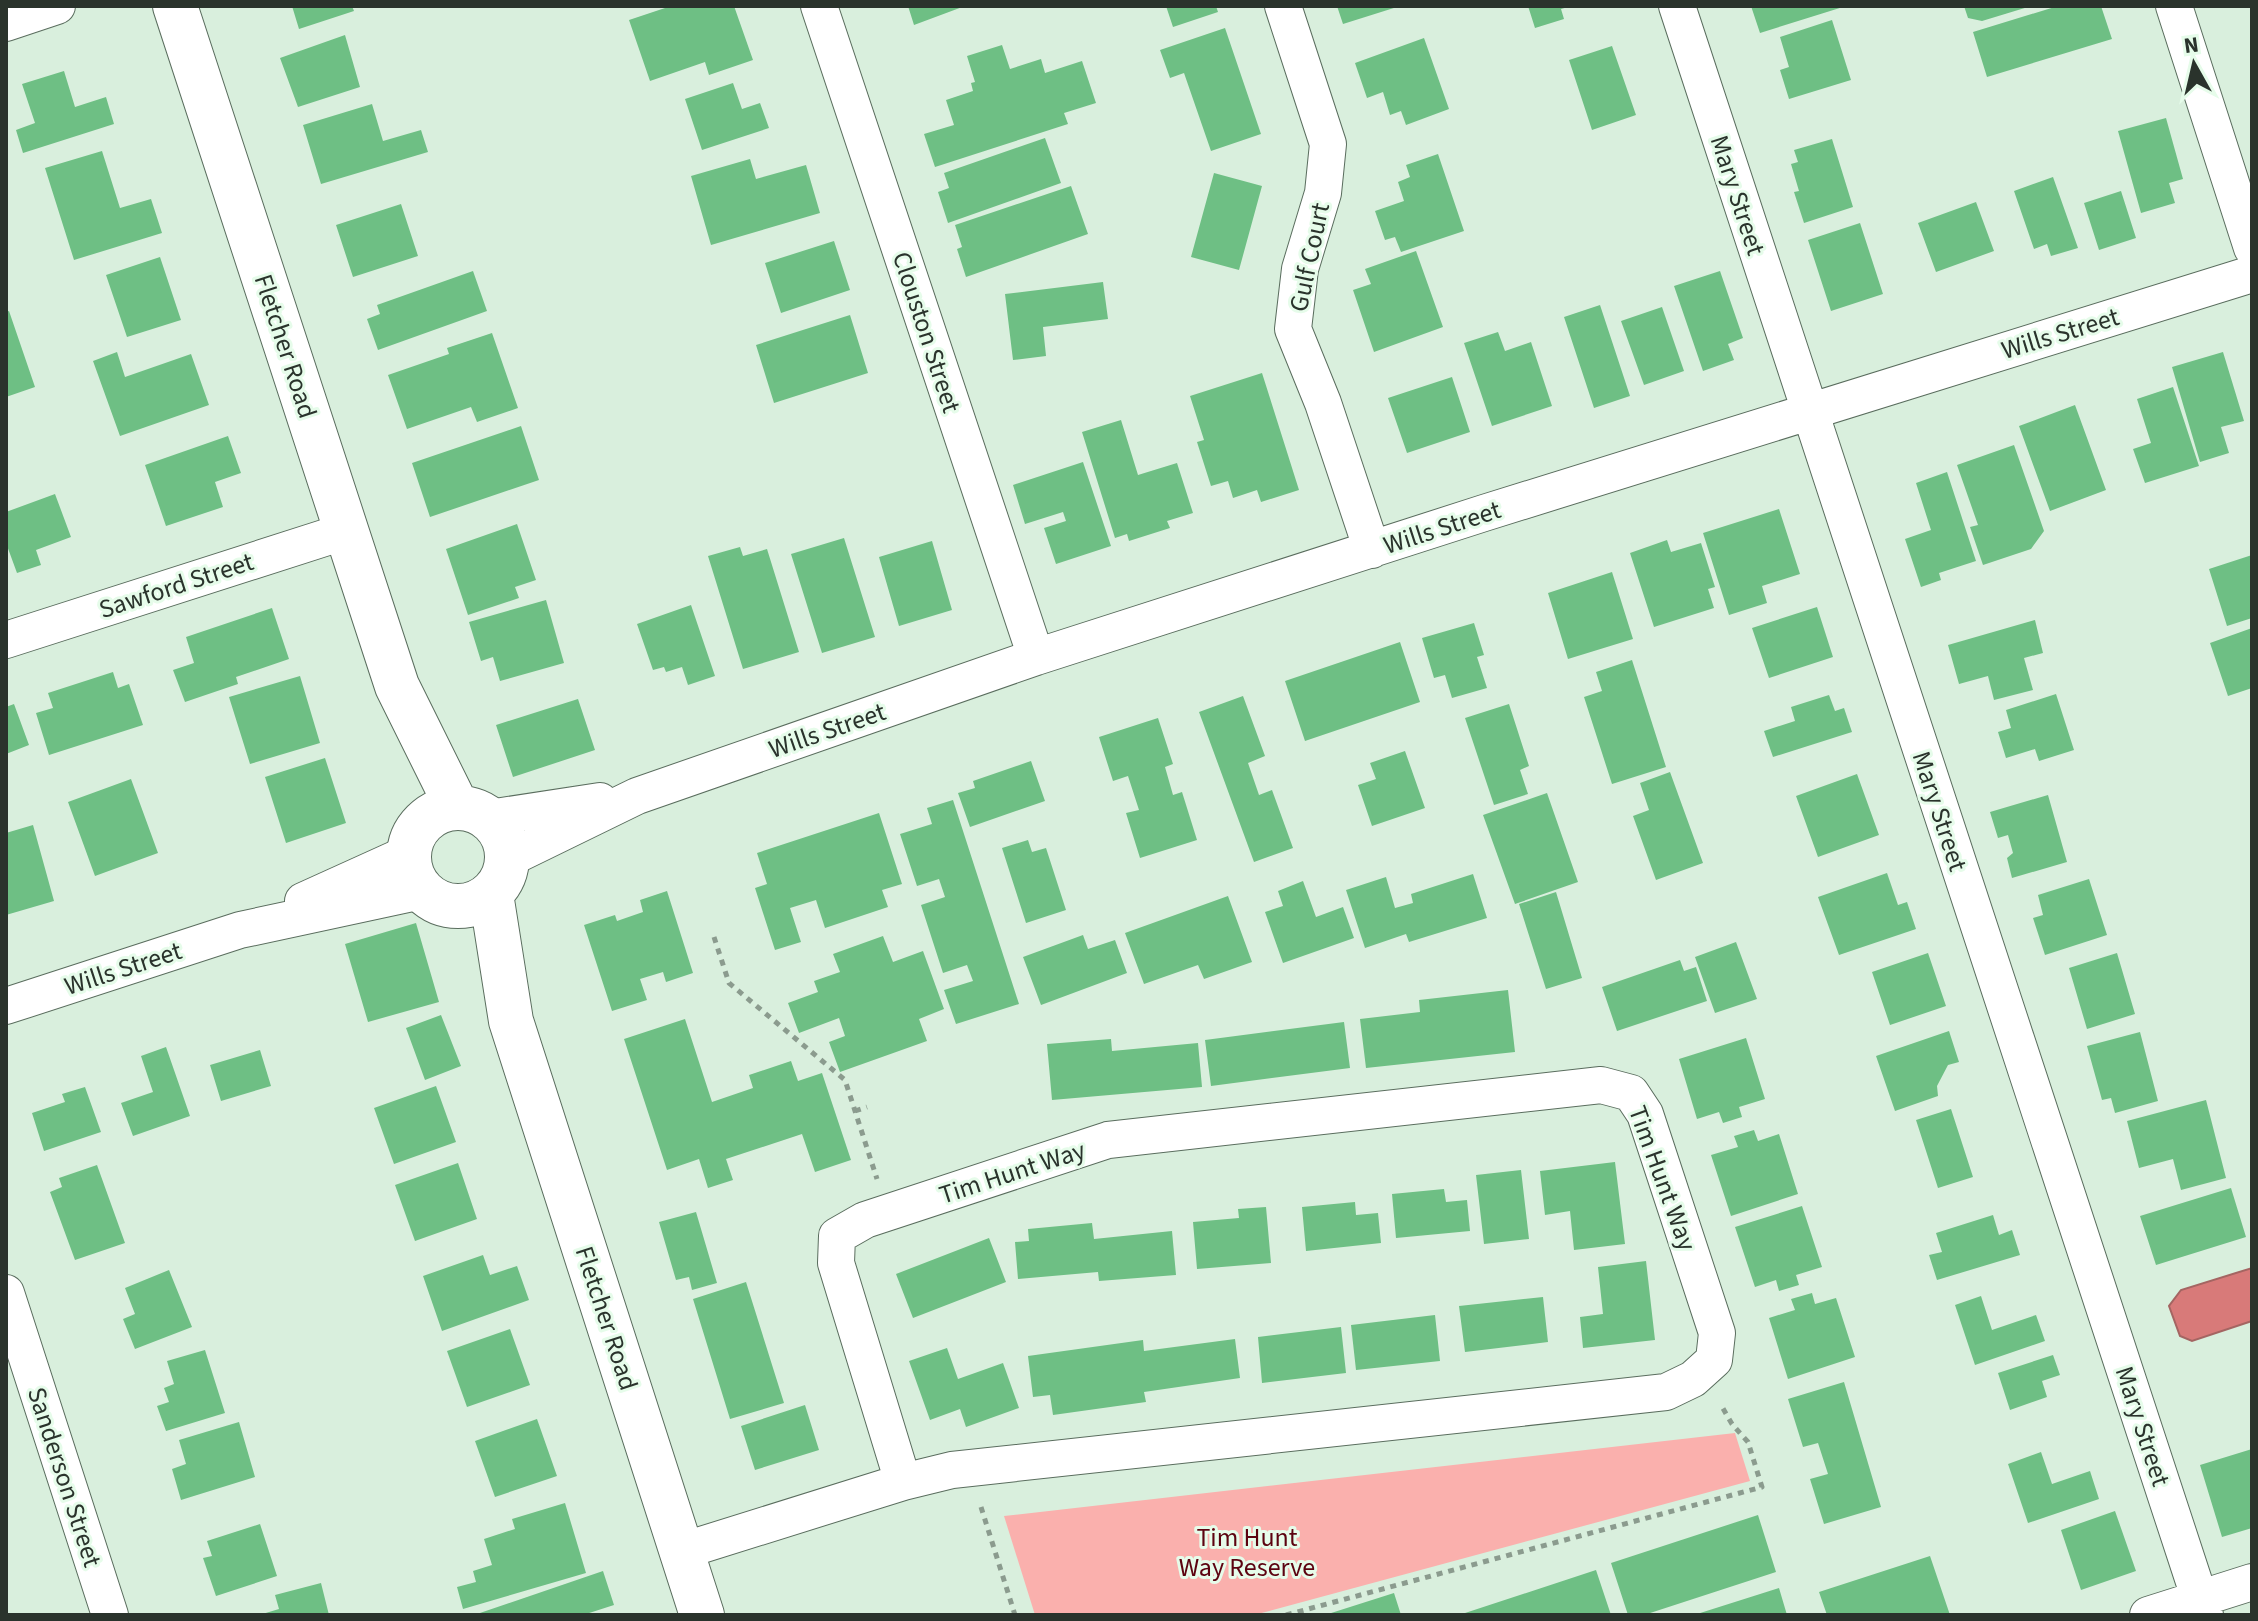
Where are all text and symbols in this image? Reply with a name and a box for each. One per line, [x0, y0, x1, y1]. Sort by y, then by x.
north arrow [2154, 24, 2234, 104]
text: N [2182, 28, 2201, 62]
street label: Mary Street [1701, 130, 1774, 260]
street label: Gulf Court [1280, 199, 1339, 315]
street label: Clouston Street [883, 247, 970, 418]
street label: Fletcher Road [245, 269, 326, 423]
street label: Wills Street [1997, 298, 2124, 369]
street label: Wills Street [1379, 491, 1506, 564]
street label: Sawford Street [94, 543, 258, 628]
street label: Wills Street [764, 693, 891, 768]
street label: Mary Street [1903, 746, 1976, 876]
street label: Wills Street [60, 932, 187, 1005]
street label: Tim Hunt Way [1619, 1101, 1706, 1256]
street label: Tim Hunt Way [934, 1131, 1090, 1214]
street label: Fletcher Road [566, 1241, 647, 1395]
street label: Mary Street [2106, 1361, 2179, 1491]
street label: Sanderson Street [18, 1383, 111, 1572]
park label: Tim Hunt Way Reserve [1179, 1519, 1315, 1586]

